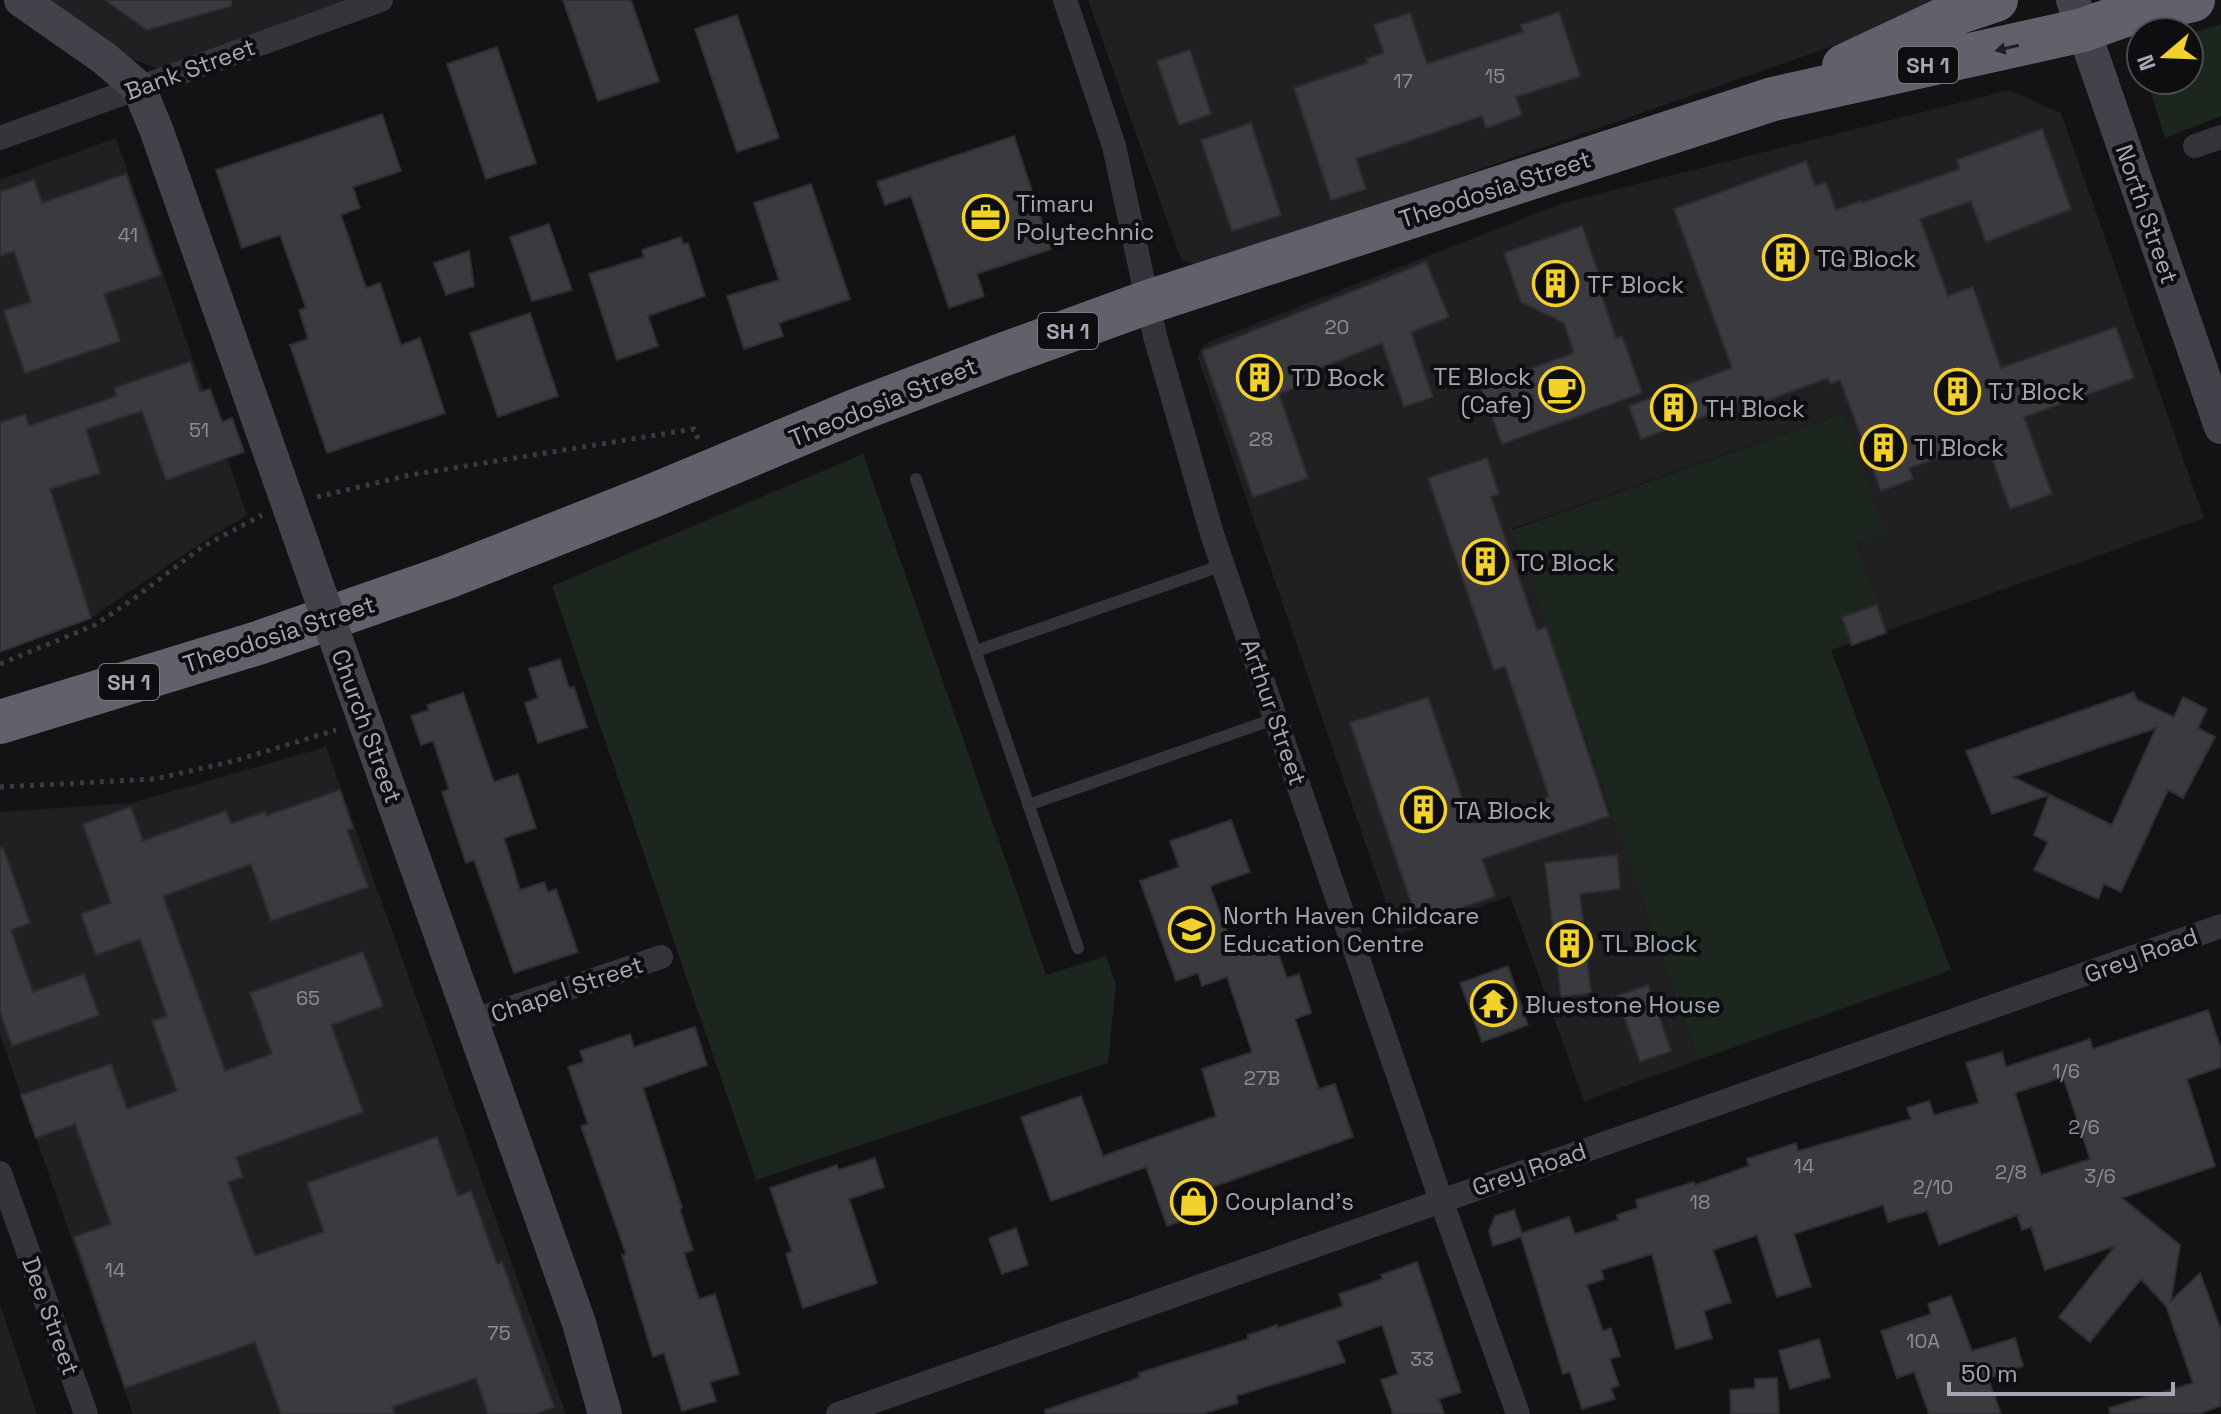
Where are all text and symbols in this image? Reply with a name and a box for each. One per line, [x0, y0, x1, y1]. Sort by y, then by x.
north arrow [2125, 16, 2205, 96]
street label: Bank Street [120, 31, 260, 107]
one-way arrow [1994, 42, 2019, 54]
road number: SH 1 [1898, 47, 1958, 83]
text: N [2130, 51, 2162, 74]
house number: 15 [1485, 63, 1505, 89]
house number: 17 [1393, 68, 1413, 94]
street label: North Street [2109, 140, 2185, 288]
street label: Theodosia Street [1395, 143, 1595, 235]
place label: Timaru Polytechnic [1016, 188, 1154, 247]
office icon: Timaru Polytechnic [961, 193, 1009, 241]
house number: 41 [118, 222, 138, 248]
building icon: TG Block [1762, 234, 1810, 282]
place label: TG Block [1817, 243, 1916, 274]
building icon: TF Block [1532, 260, 1580, 308]
place label: TF Block [1587, 269, 1684, 300]
road number: SH 1 [1038, 313, 1098, 349]
house number: 20 [1325, 314, 1349, 340]
street label: Theodosia Street [784, 350, 982, 454]
building icon: TD Bock [1236, 353, 1284, 401]
place label: TE Block (Cafe) [1433, 361, 1531, 420]
place label: TD Bock [1291, 362, 1385, 393]
cafe icon: TE Block (Cafe) [1538, 366, 1586, 414]
building icon: TJ Block [1933, 367, 1981, 415]
place label: TJ Block [1988, 376, 2084, 407]
building icon: TH Block [1650, 384, 1698, 432]
place label: TH Block [1705, 393, 1805, 424]
house number: 51 [189, 417, 209, 443]
building icon: TI Block [1859, 423, 1907, 471]
house number: 28 [1249, 426, 1273, 452]
place label: TI Block [1914, 432, 2004, 463]
building icon: TC Block [1461, 538, 1509, 586]
place label: TC Block [1516, 547, 1615, 578]
street label: Theodosia Street [179, 588, 379, 680]
street label: Arthur Street [1234, 635, 1314, 789]
street label: Church Street [325, 645, 409, 807]
road number: SH 1 [99, 664, 159, 700]
building icon: TA Block [1399, 786, 1447, 834]
place label: TA Block [1454, 795, 1551, 826]
place label: North Haven Childcare Education Centre [1223, 900, 1480, 959]
school or university icon: North Haven Childcare Education Centre [1168, 905, 1216, 953]
building icon: TL Block [1546, 919, 1594, 967]
street label: Grey Road [2080, 920, 2202, 990]
place label: TL Block [1601, 928, 1698, 959]
street label: Chapel Street [487, 948, 647, 1030]
temple icon: Bluestone House [1470, 980, 1518, 1028]
house number: 65 [296, 985, 320, 1011]
place label: Bluestone House [1525, 989, 1721, 1020]
house number: 1/6 [2052, 1058, 2080, 1084]
house number: 27B [1244, 1065, 1280, 1091]
house number: 2/6 [2068, 1114, 2100, 1140]
street label: Grey Road [1468, 1135, 1590, 1203]
house number: 14 [1794, 1153, 1814, 1179]
house number: 2/8 [1995, 1159, 2027, 1185]
house number: 3/6 [2084, 1163, 2116, 1189]
house number: 2/10 [1913, 1174, 1953, 1200]
shop icon: Coupland's [1170, 1177, 1218, 1225]
place label: Coupland's [1225, 1186, 1354, 1217]
house number: 18 [1690, 1189, 1710, 1215]
street label: Dee Street [15, 1253, 87, 1379]
house number: 14 [105, 1257, 125, 1283]
house number: 75 [487, 1320, 511, 1346]
house number: 10A [1906, 1328, 1940, 1354]
house number: 33 [1410, 1346, 1434, 1372]
scale bar [1949, 1346, 2173, 1396]
text: 50 m [1961, 1358, 2018, 1389]

